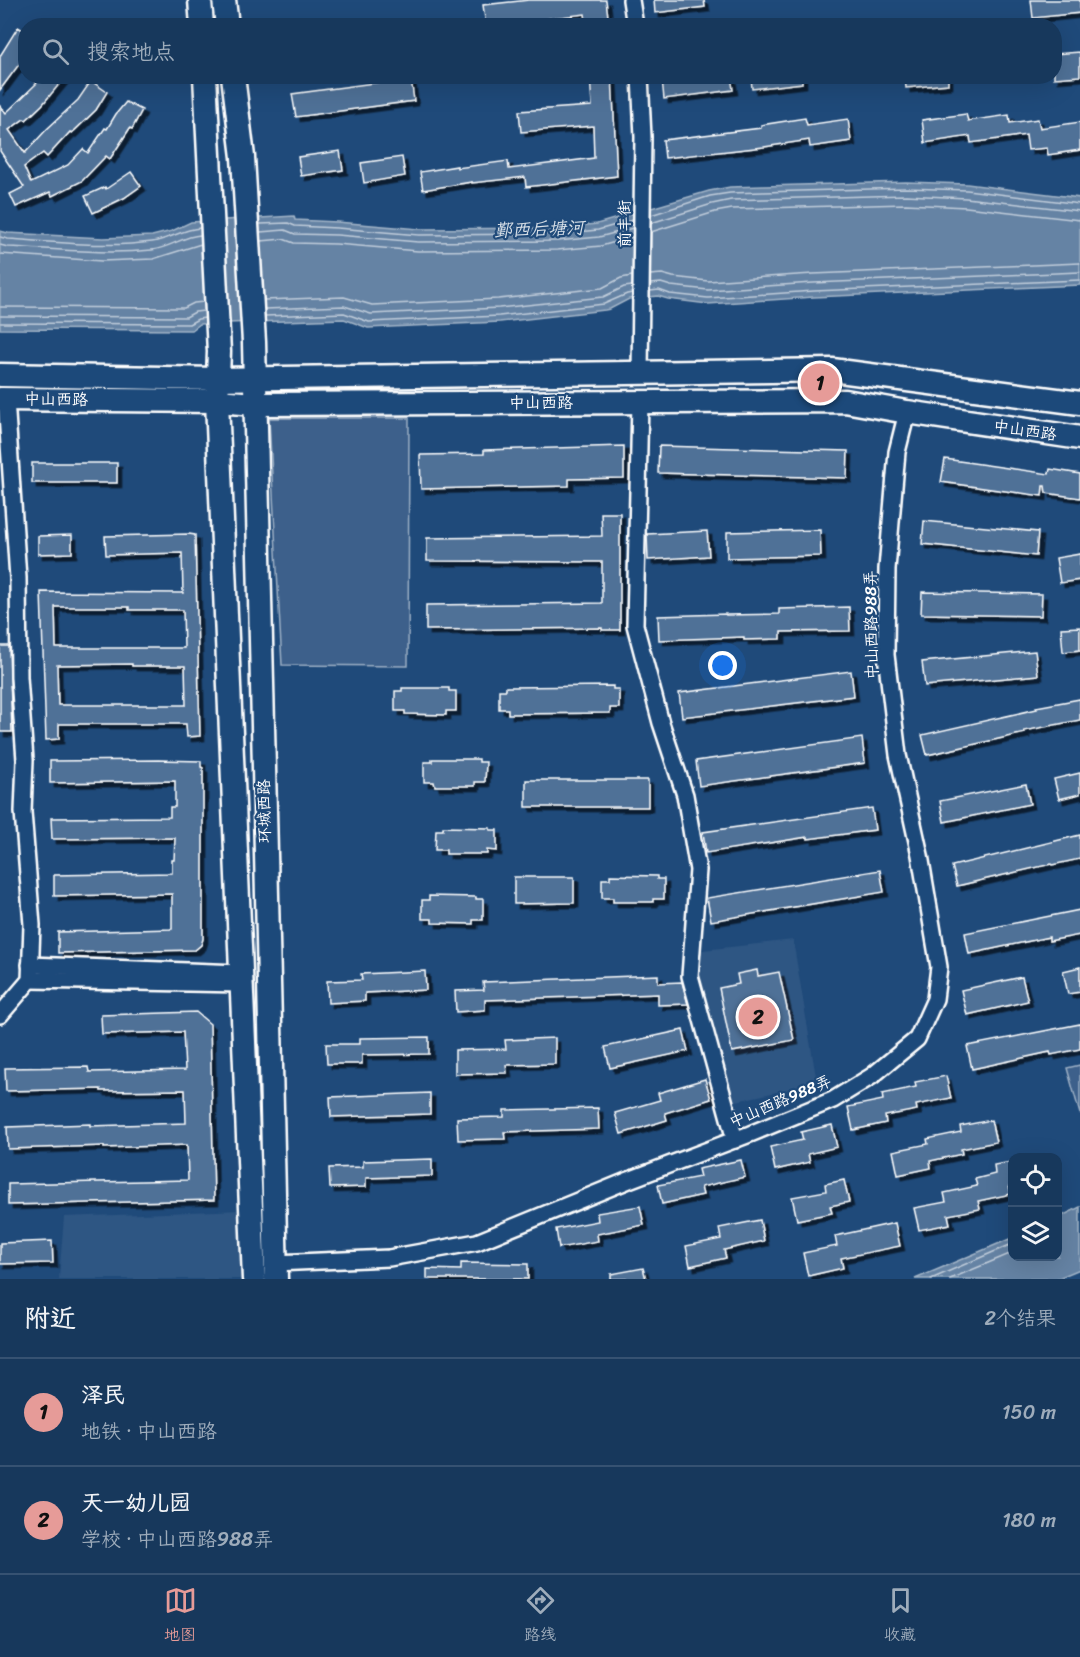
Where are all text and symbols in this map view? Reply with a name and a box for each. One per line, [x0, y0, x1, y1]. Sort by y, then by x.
search box [18, 18, 1062, 84]
text: 搜索地点 [87, 32, 175, 71]
icon: search [39, 35, 72, 68]
street label: 前丰街 [610, 200, 639, 248]
water label: 鄞西后塘河 [493, 211, 588, 247]
pin: 1 [800, 360, 840, 406]
street label: 中山西路 [24, 384, 88, 414]
street label: 中山西路 [509, 388, 573, 417]
street label: 中山西路 [991, 411, 1059, 449]
street label: 中山西路988弄 [856, 570, 886, 680]
your location [708, 651, 737, 680]
street label: 环城西路 [249, 779, 279, 843]
pin: 2 [738, 994, 777, 1040]
street label: 中山西路988弄 [724, 1066, 836, 1136]
map controls [1008, 1153, 1062, 1261]
button: locate [1008, 1153, 1062, 1207]
button: layers [1008, 1207, 1062, 1261]
text: 附近 [24, 1295, 76, 1341]
text: 2个结果 [984, 1301, 1056, 1336]
text: 泽民 [81, 1375, 125, 1414]
text: 1 [39, 1395, 48, 1430]
text: 150 m [1002, 1395, 1056, 1430]
text: 地铁 · 中山西路 [81, 1414, 217, 1449]
text: 天一幼儿园 [81, 1483, 191, 1522]
text: 2 [38, 1503, 49, 1538]
text: 180 m [1002, 1503, 1056, 1538]
text: 学校 · 中山西路988弄 [81, 1522, 273, 1557]
tab: 地图 [164, 1584, 197, 1649]
tab: 路线 [524, 1584, 557, 1649]
tab: 收藏 [884, 1584, 917, 1649]

